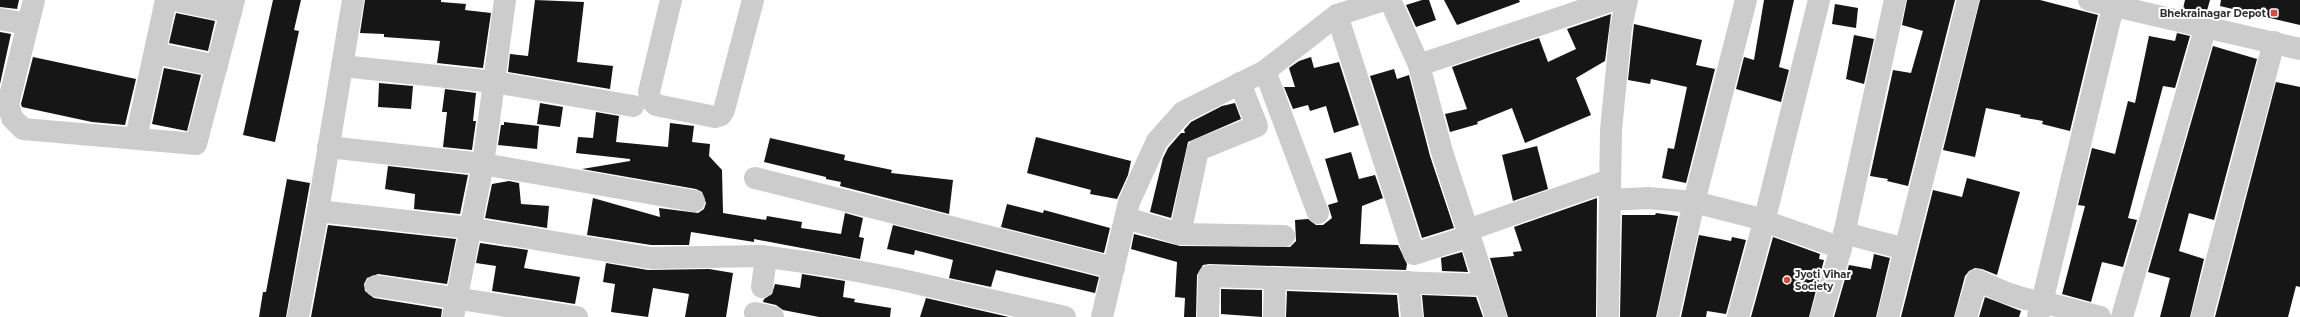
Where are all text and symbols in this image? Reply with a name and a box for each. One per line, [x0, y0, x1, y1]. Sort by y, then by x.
place label: Bhekrainagar Depot [2160, 7, 2267, 20]
marker: Bhekrainagar Depot [2269, 8, 2279, 18]
place label: Jyoti Vihar Society [1794, 268, 1851, 293]
marker: Jyoti Vihar Society [1782, 275, 1792, 285]

